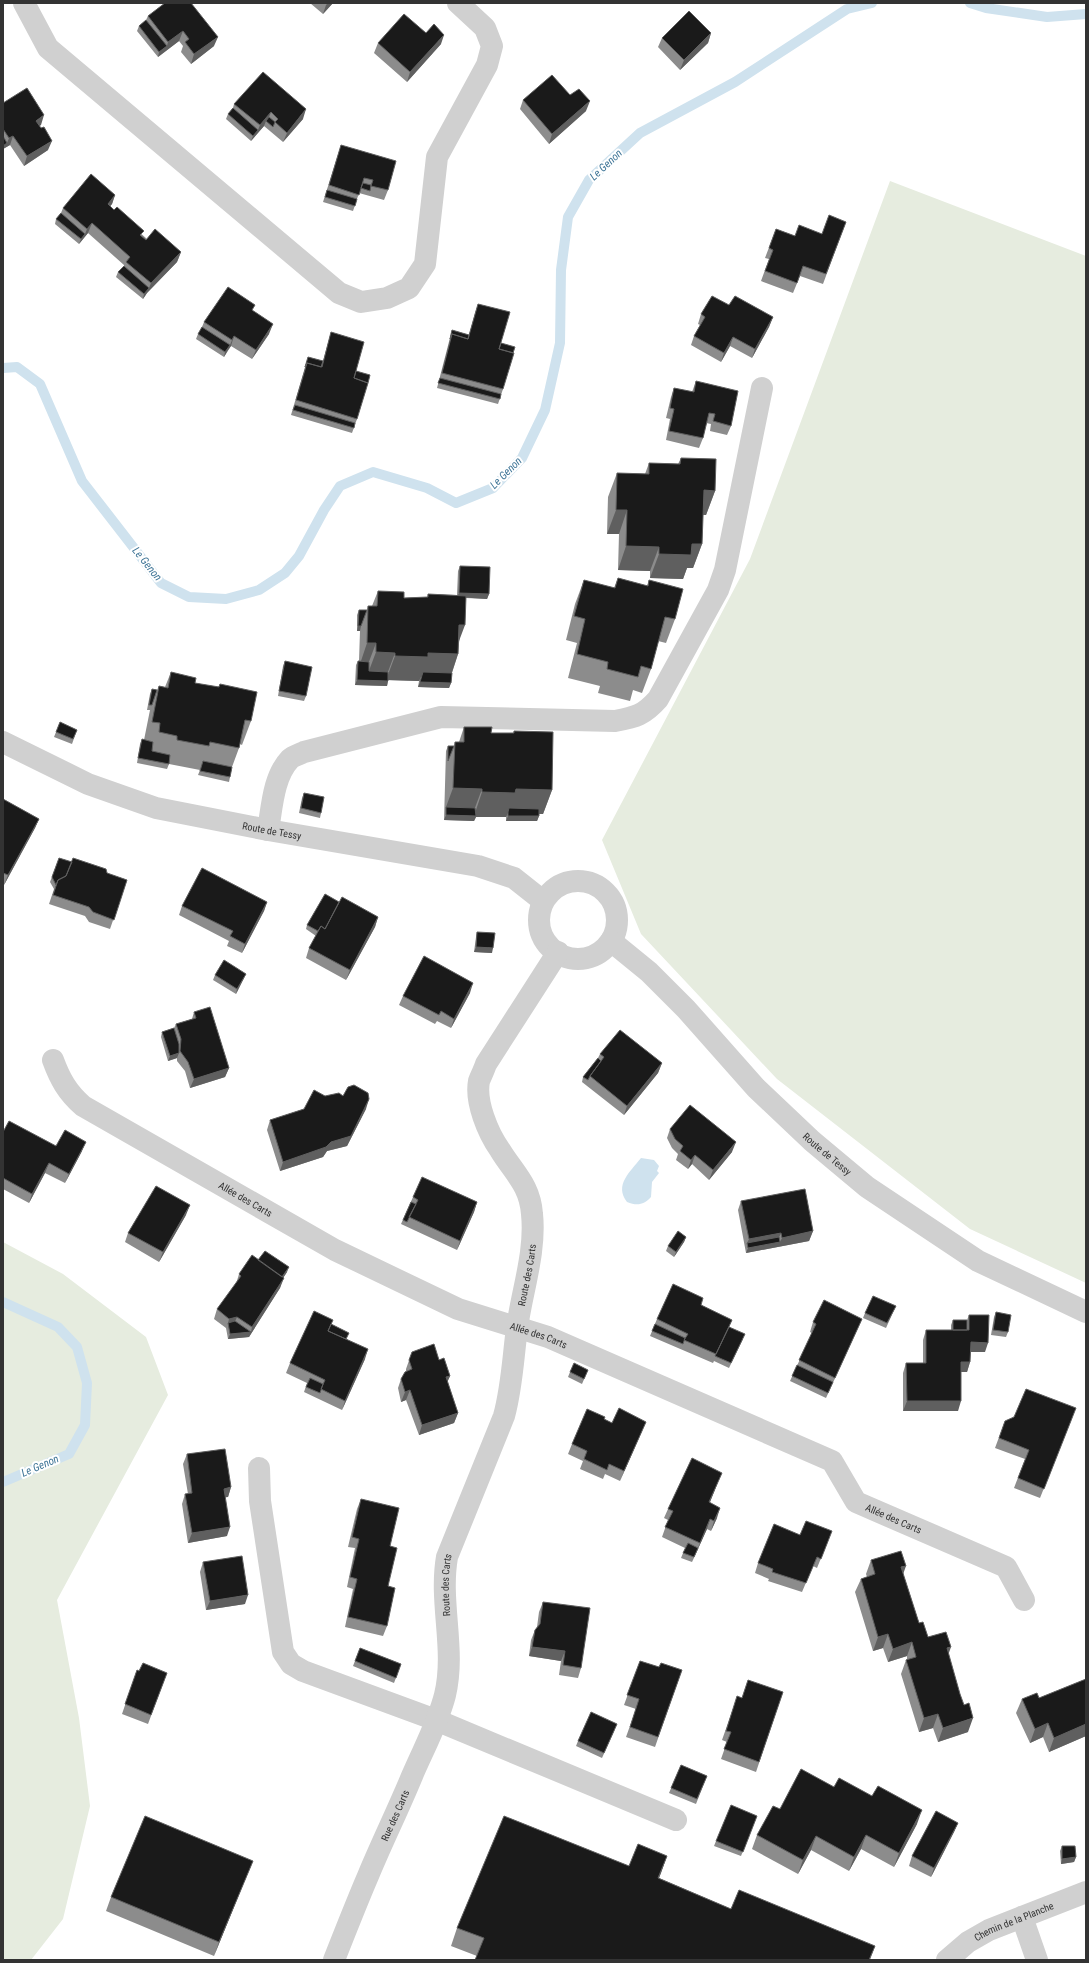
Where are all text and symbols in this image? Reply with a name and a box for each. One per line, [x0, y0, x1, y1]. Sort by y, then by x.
water label: Le Genon [587, 147, 625, 183]
water label: Le Genon [487, 454, 525, 492]
water label: Le Genon [129, 545, 165, 583]
street label: Route de Tessy [242, 820, 302, 841]
street label: Route de Tessy [801, 1130, 854, 1177]
street label: Allée des Carts [217, 1179, 275, 1219]
street label: Route des Carts [515, 1243, 537, 1307]
street label: Allée des Carts [509, 1320, 569, 1350]
water label: Le Genon [19, 1452, 61, 1480]
street label: Allée des Carts [864, 1501, 924, 1535]
street label: Route des Carts [439, 1551, 454, 1617]
street label: Rue des Carts [379, 1788, 411, 1843]
street label: Chemin de la Planche [972, 1900, 1055, 1943]

